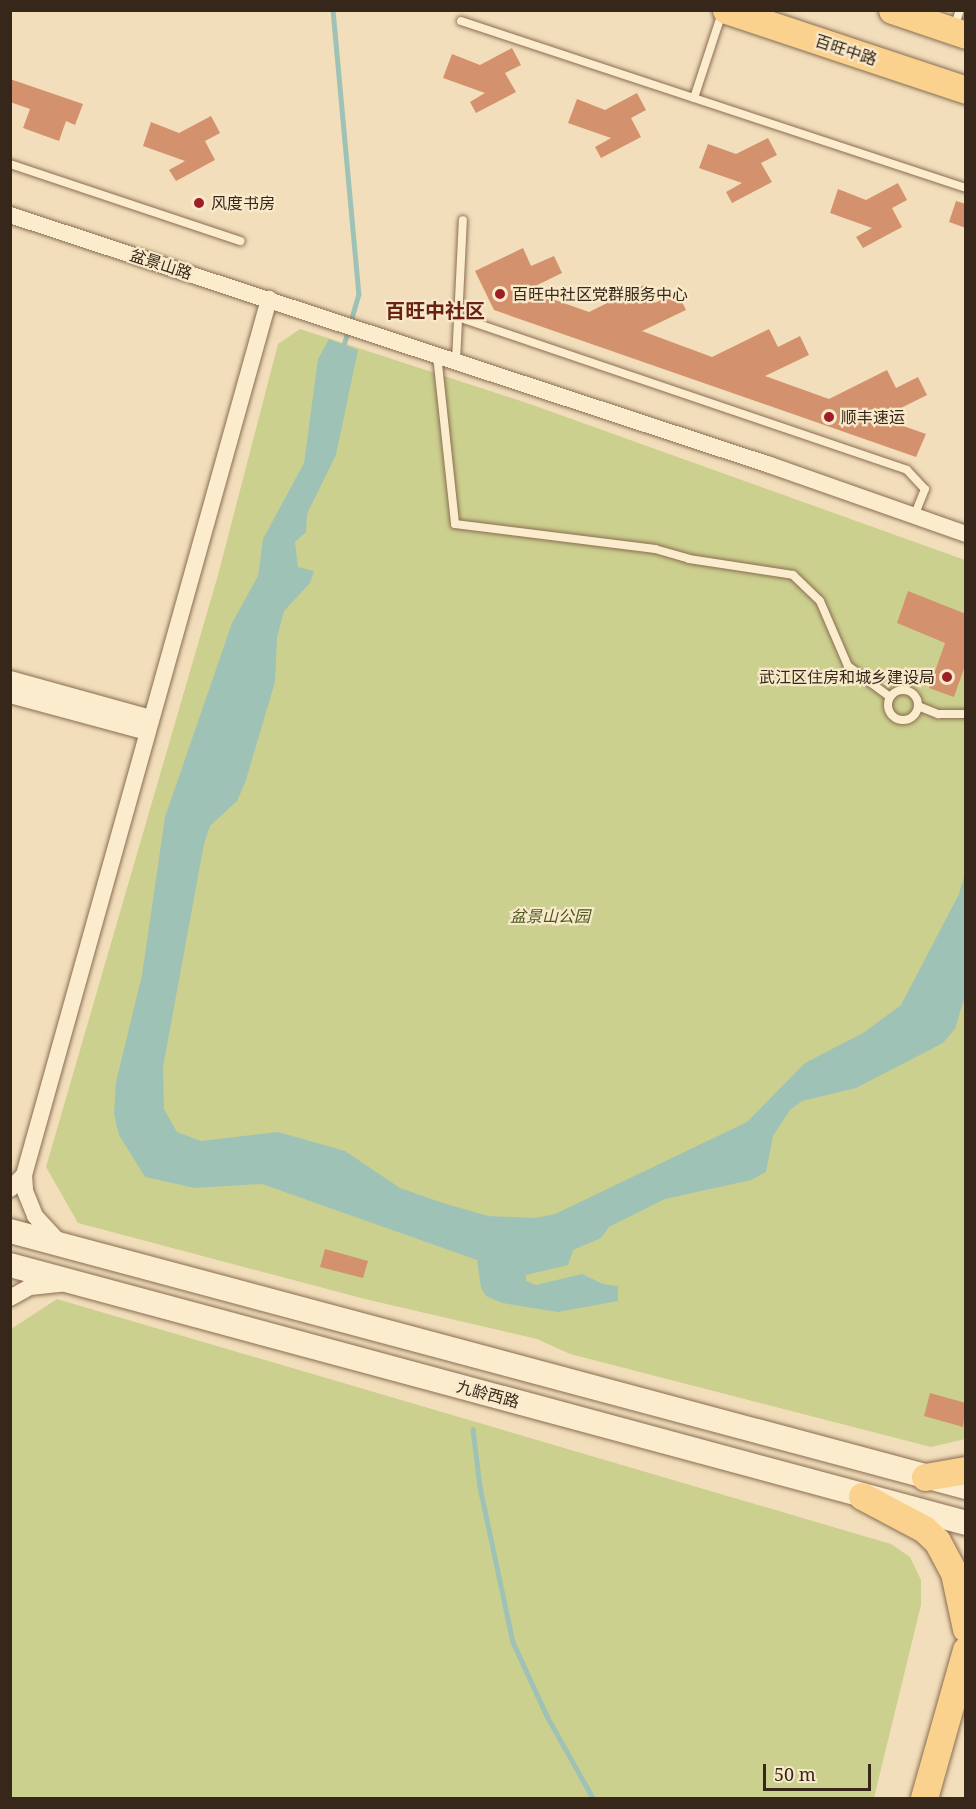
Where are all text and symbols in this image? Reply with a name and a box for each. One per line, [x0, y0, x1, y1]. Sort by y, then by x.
street label: 百旺中路 [813, 31, 879, 69]
place label: 风度书房 [211, 193, 275, 213]
marker: 风度书房 [192, 196, 206, 210]
street label: 盆景山路 [128, 245, 194, 283]
place label: 百旺中社区党群服务中心 [512, 284, 688, 304]
marker: 百旺中社区党群服务中心 [493, 287, 507, 301]
district label: 百旺中社区 [385, 298, 485, 322]
place label: 顺丰速运 [841, 407, 905, 427]
marker: 顺丰速运 [822, 410, 836, 424]
place label: 武江区住房和城乡建设局 [759, 667, 935, 687]
marker: 武江区住房和城乡建设局 [940, 670, 954, 684]
park label: 盆景山公园 [510, 906, 590, 926]
street label: 九龄西路 [455, 1376, 521, 1412]
scale bar [766, 1752, 874, 1790]
text: 50 m [774, 1762, 816, 1786]

